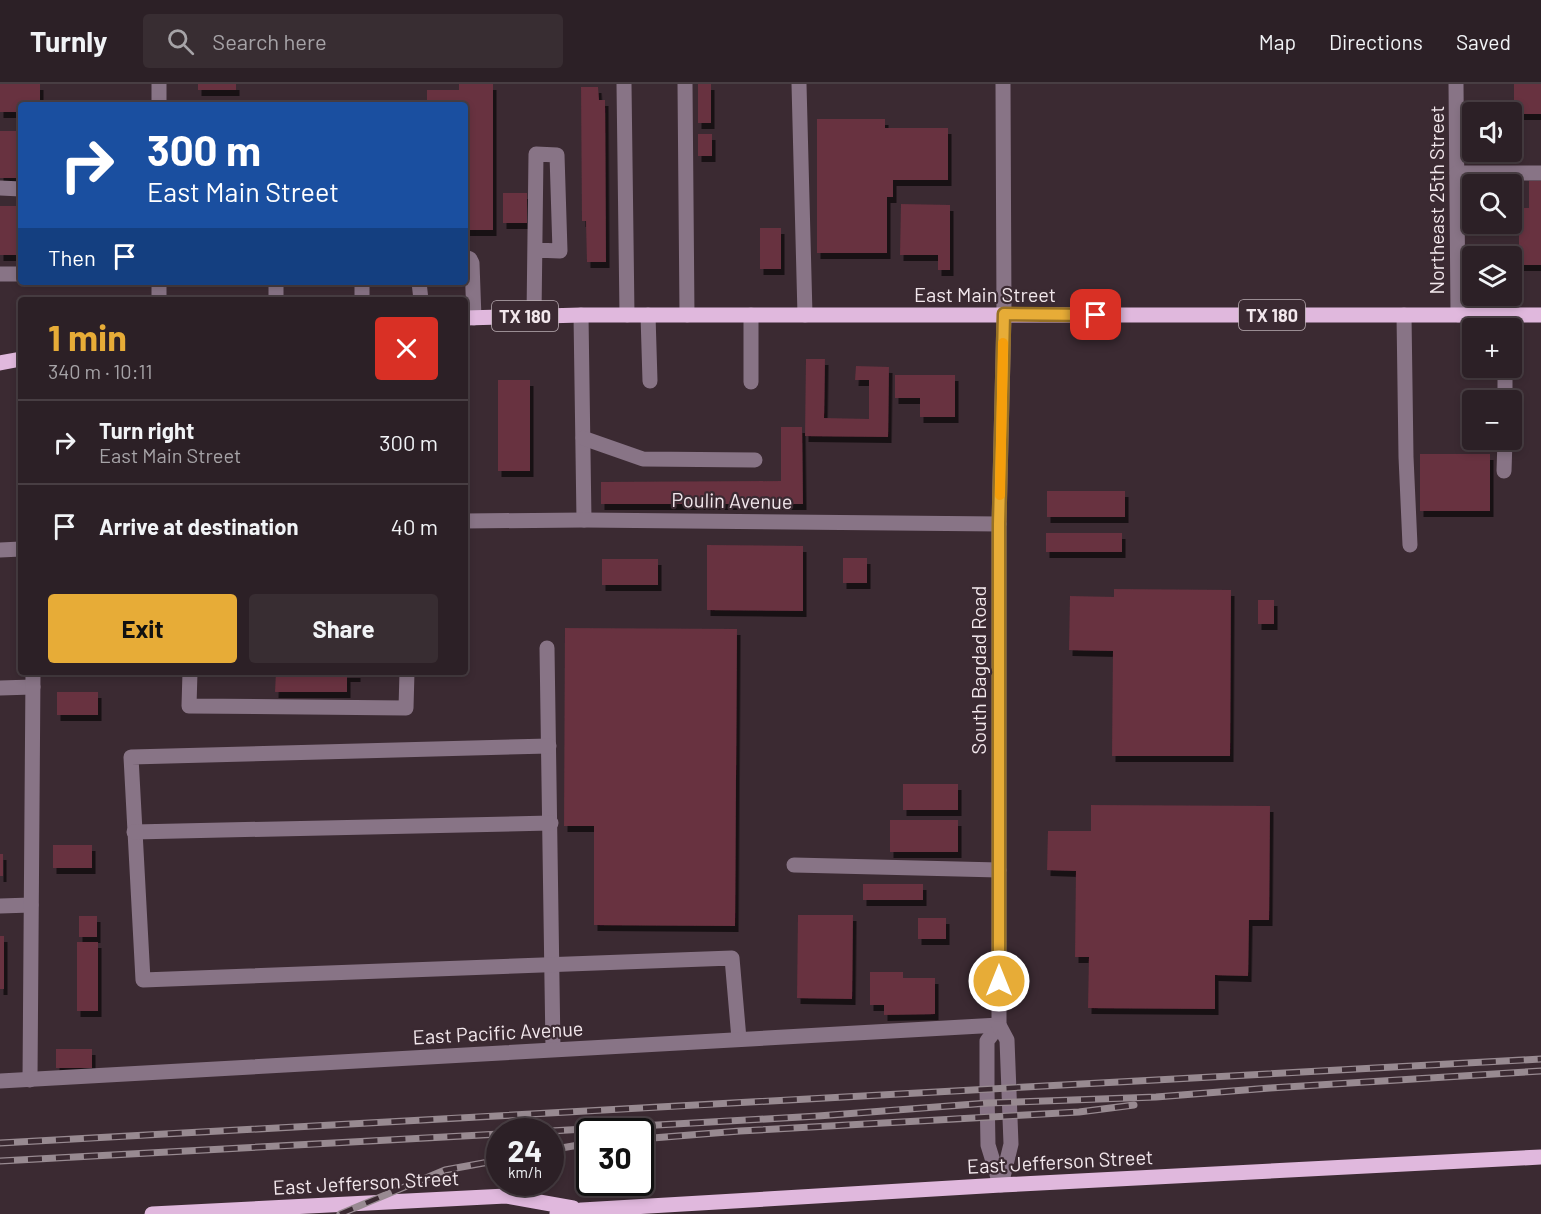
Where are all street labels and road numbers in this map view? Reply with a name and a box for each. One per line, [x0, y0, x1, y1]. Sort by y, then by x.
street label: Northeast 25th Street [1424, 105, 1448, 295]
street label: East Main Street [914, 282, 1056, 306]
road number: TX 180 [1239, 300, 1305, 330]
road number: TX 180 [492, 301, 558, 331]
street label: Poulin Avenue [671, 487, 793, 513]
street label: South Bagdad Road [966, 586, 990, 754]
street label: East Pacific Avenue [412, 1016, 584, 1048]
street label: East Jefferson Street [966, 1144, 1154, 1178]
street label: East Jefferson Street [272, 1165, 460, 1199]

